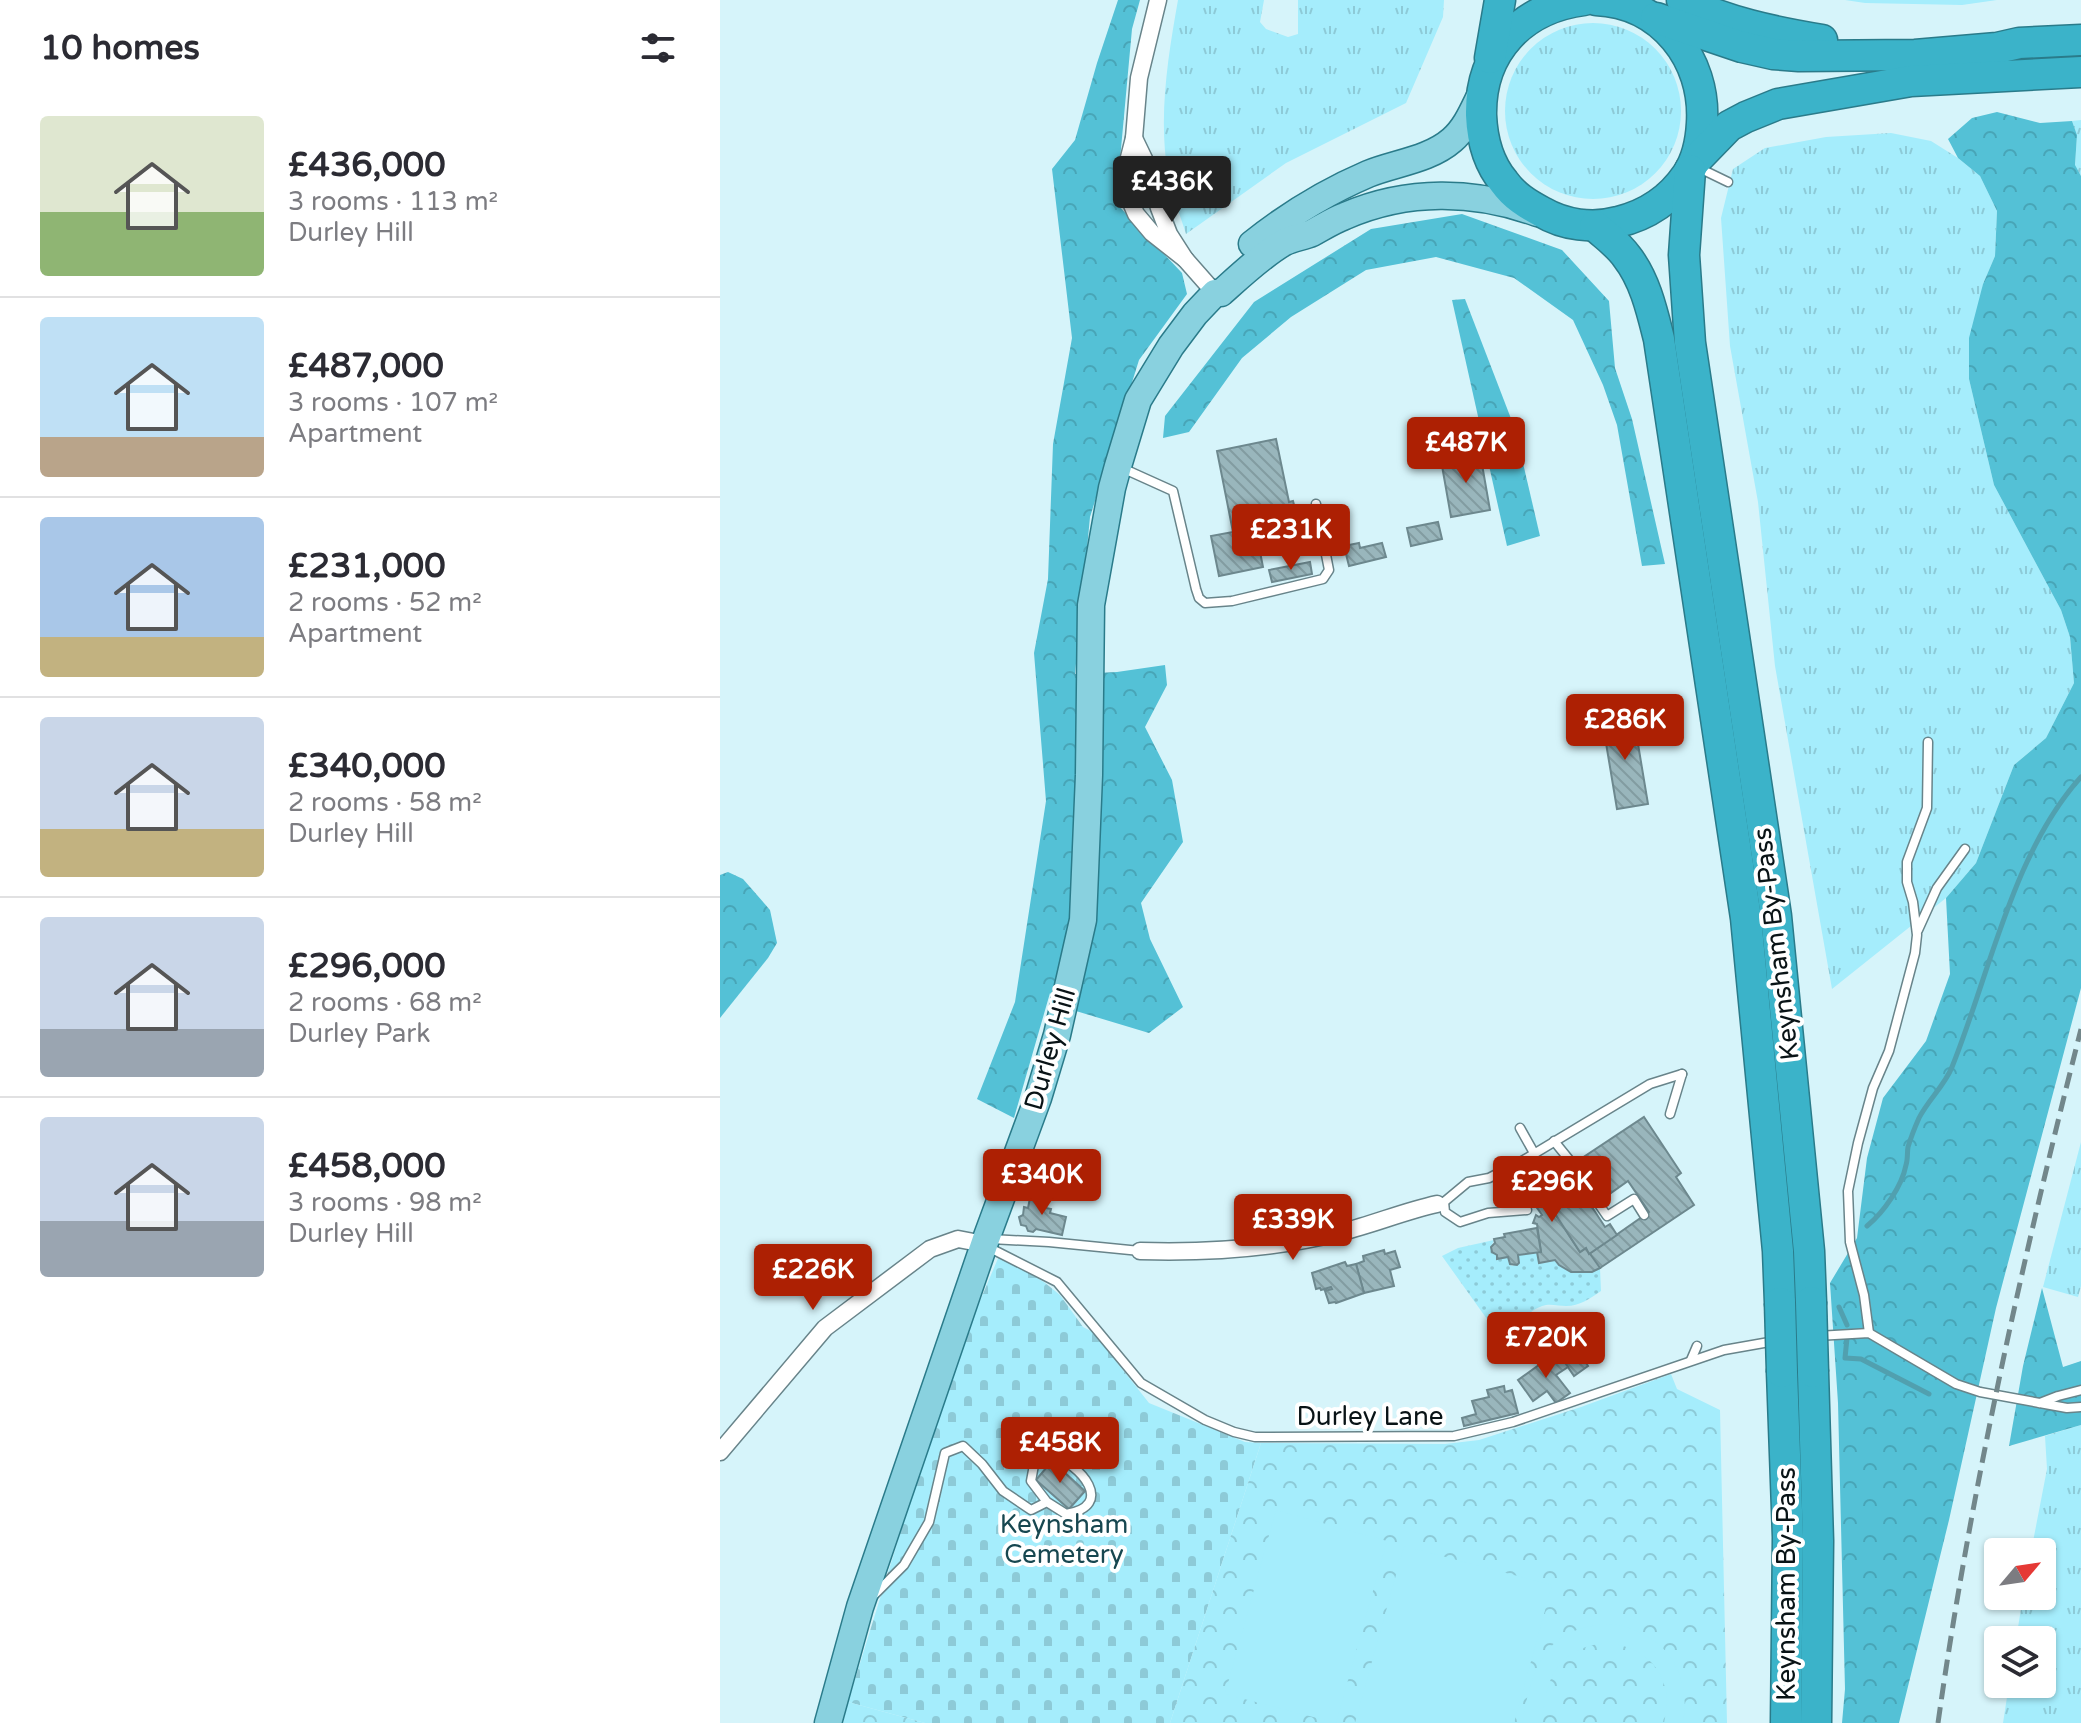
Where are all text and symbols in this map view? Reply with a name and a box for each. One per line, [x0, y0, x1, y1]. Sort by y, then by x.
icon: filters [636, 26, 680, 70]
text: 10 homes [40, 28, 200, 69]
text: £436,000 [288, 145, 446, 186]
icon: home [104, 148, 200, 244]
pin: £436K [1116, 156, 1228, 224]
text: £436K [1131, 166, 1213, 197]
text: 3 rooms · 113 m² [288, 186, 498, 217]
text: Durley Hill [288, 217, 414, 248]
text: £487,000 [288, 346, 444, 387]
icon: home [104, 349, 200, 445]
text: 3 rooms · 107 m² [288, 387, 498, 418]
pin: £487K [1410, 417, 1522, 485]
text: Apartment [288, 418, 422, 449]
text: £487K [1425, 427, 1507, 458]
pin: £231K [1235, 504, 1347, 572]
text: £231K [1250, 514, 1332, 545]
text: £231,000 [288, 546, 446, 587]
icon: home [104, 549, 200, 645]
text: 2 rooms · 52 m² [288, 587, 482, 618]
text: Apartment [288, 618, 422, 649]
pin: £286K [1569, 694, 1681, 762]
text: £286K [1584, 704, 1666, 735]
text: £340,000 [288, 746, 446, 787]
icon: home [104, 749, 200, 845]
text: 2 rooms · 58 m² [288, 787, 482, 818]
text: Durley Hill [288, 818, 414, 849]
street label: Keynsham By-Pass [1746, 826, 1806, 1062]
text: £296,000 [288, 946, 446, 987]
icon: home [104, 949, 200, 1045]
street label: Durley Hill [1018, 984, 1082, 1114]
text: 2 rooms · 68 m² [288, 987, 482, 1018]
text: Durley Park [288, 1018, 430, 1049]
text: £458,000 [288, 1146, 446, 1187]
icon: home [104, 1149, 200, 1245]
pin: £340K [986, 1149, 1098, 1217]
pin: £296K [1496, 1156, 1608, 1224]
text: £340K [1001, 1159, 1083, 1190]
text: £296K [1511, 1166, 1593, 1197]
text: 3 rooms · 98 m² [288, 1187, 482, 1218]
pin: £339K [1237, 1194, 1349, 1262]
text: £339K [1252, 1204, 1334, 1235]
text: Durley Hill [288, 1218, 414, 1249]
pin: £226K [757, 1244, 869, 1312]
text: £226K [772, 1254, 854, 1285]
pin: £720K [1490, 1312, 1602, 1380]
text: £720K [1505, 1322, 1587, 1353]
street label: Durley Lane [1296, 1401, 1444, 1432]
pin: £458K [1004, 1417, 1116, 1485]
text: £458K [1019, 1427, 1101, 1458]
street label: Keynsham By-Pass [1771, 1467, 1802, 1701]
park label: Keynsham Cemetery [1000, 1509, 1128, 1570]
north arrow [1984, 1538, 2056, 1610]
map controls [1984, 1538, 2056, 1698]
button: layers [1984, 1626, 2056, 1698]

